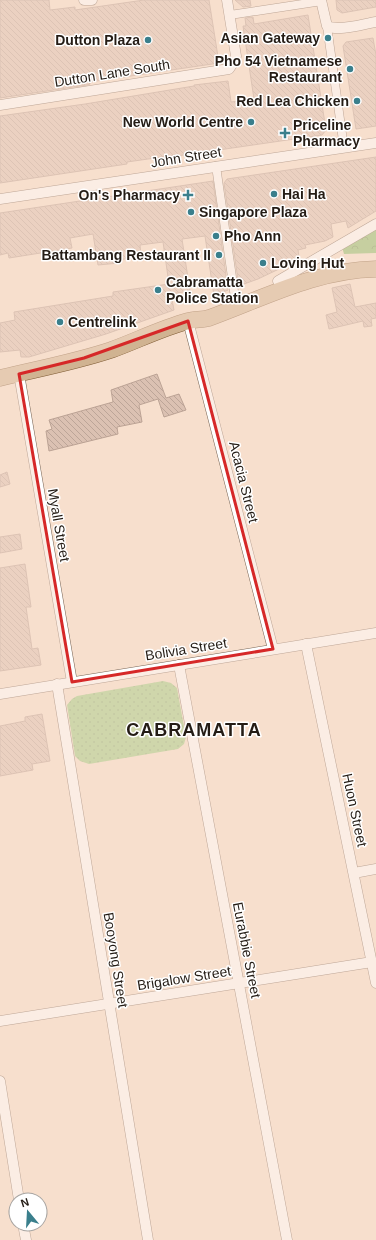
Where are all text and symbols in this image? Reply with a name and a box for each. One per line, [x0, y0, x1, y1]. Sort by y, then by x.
place label: Asian Gateway [220, 30, 320, 46]
place label: Dutton Plaza [55, 32, 140, 48]
marker: Asian Gateway [323, 33, 333, 43]
marker: Dutton Plaza [143, 35, 153, 45]
place label: Pho 54 Vietnamese Restaurant [215, 53, 342, 85]
street label: Dutton Lane South [53, 56, 171, 90]
marker: Pho 54 Vietnamese Restaurant [345, 64, 355, 74]
place label: Red Lea Chicken [236, 93, 349, 109]
marker: Red Lea Chicken [352, 96, 362, 106]
place label: New World Centre [123, 114, 243, 130]
marker: New World Centre [246, 117, 256, 127]
place label: Priceline Pharmacy [293, 117, 360, 149]
marker: Priceline Pharmacy [280, 128, 290, 138]
street label: John Street [149, 143, 223, 171]
place label: Hai Ha [282, 186, 326, 202]
place label: On's Pharmacy [79, 187, 180, 203]
marker: Hai Ha [269, 189, 279, 199]
marker: On's Pharmacy [183, 190, 193, 200]
place label: Singapore Plaza [199, 204, 307, 220]
marker: Singapore Plaza [186, 207, 196, 217]
place label: Pho Ann [224, 228, 281, 244]
marker: Pho Ann [211, 231, 221, 241]
place label: Battambang Restaurant II [41, 247, 211, 263]
marker: Battambang Restaurant II [214, 250, 224, 260]
place label: Loving Hut [271, 255, 344, 271]
marker: Loving Hut [258, 258, 268, 268]
place label: Cabramatta Police Station [166, 274, 259, 306]
marker: Cabramatta Police Station [153, 285, 163, 295]
place label: Centrelink [68, 314, 137, 330]
marker: Centrelink [55, 317, 65, 327]
street label: Acacia Street [226, 440, 262, 524]
street label: Myall Street [45, 487, 73, 563]
street label: Bolivia Street [144, 635, 228, 663]
district label: CABRAMATTA [126, 720, 262, 740]
street label: Huon Street [339, 772, 371, 848]
street label: Eurabbie Street [230, 901, 264, 999]
street label: Booyong Street [101, 911, 131, 1009]
street label: Brigalow Street [136, 963, 232, 993]
north arrow [8, 1192, 48, 1232]
text: N [19, 1196, 31, 1209]

